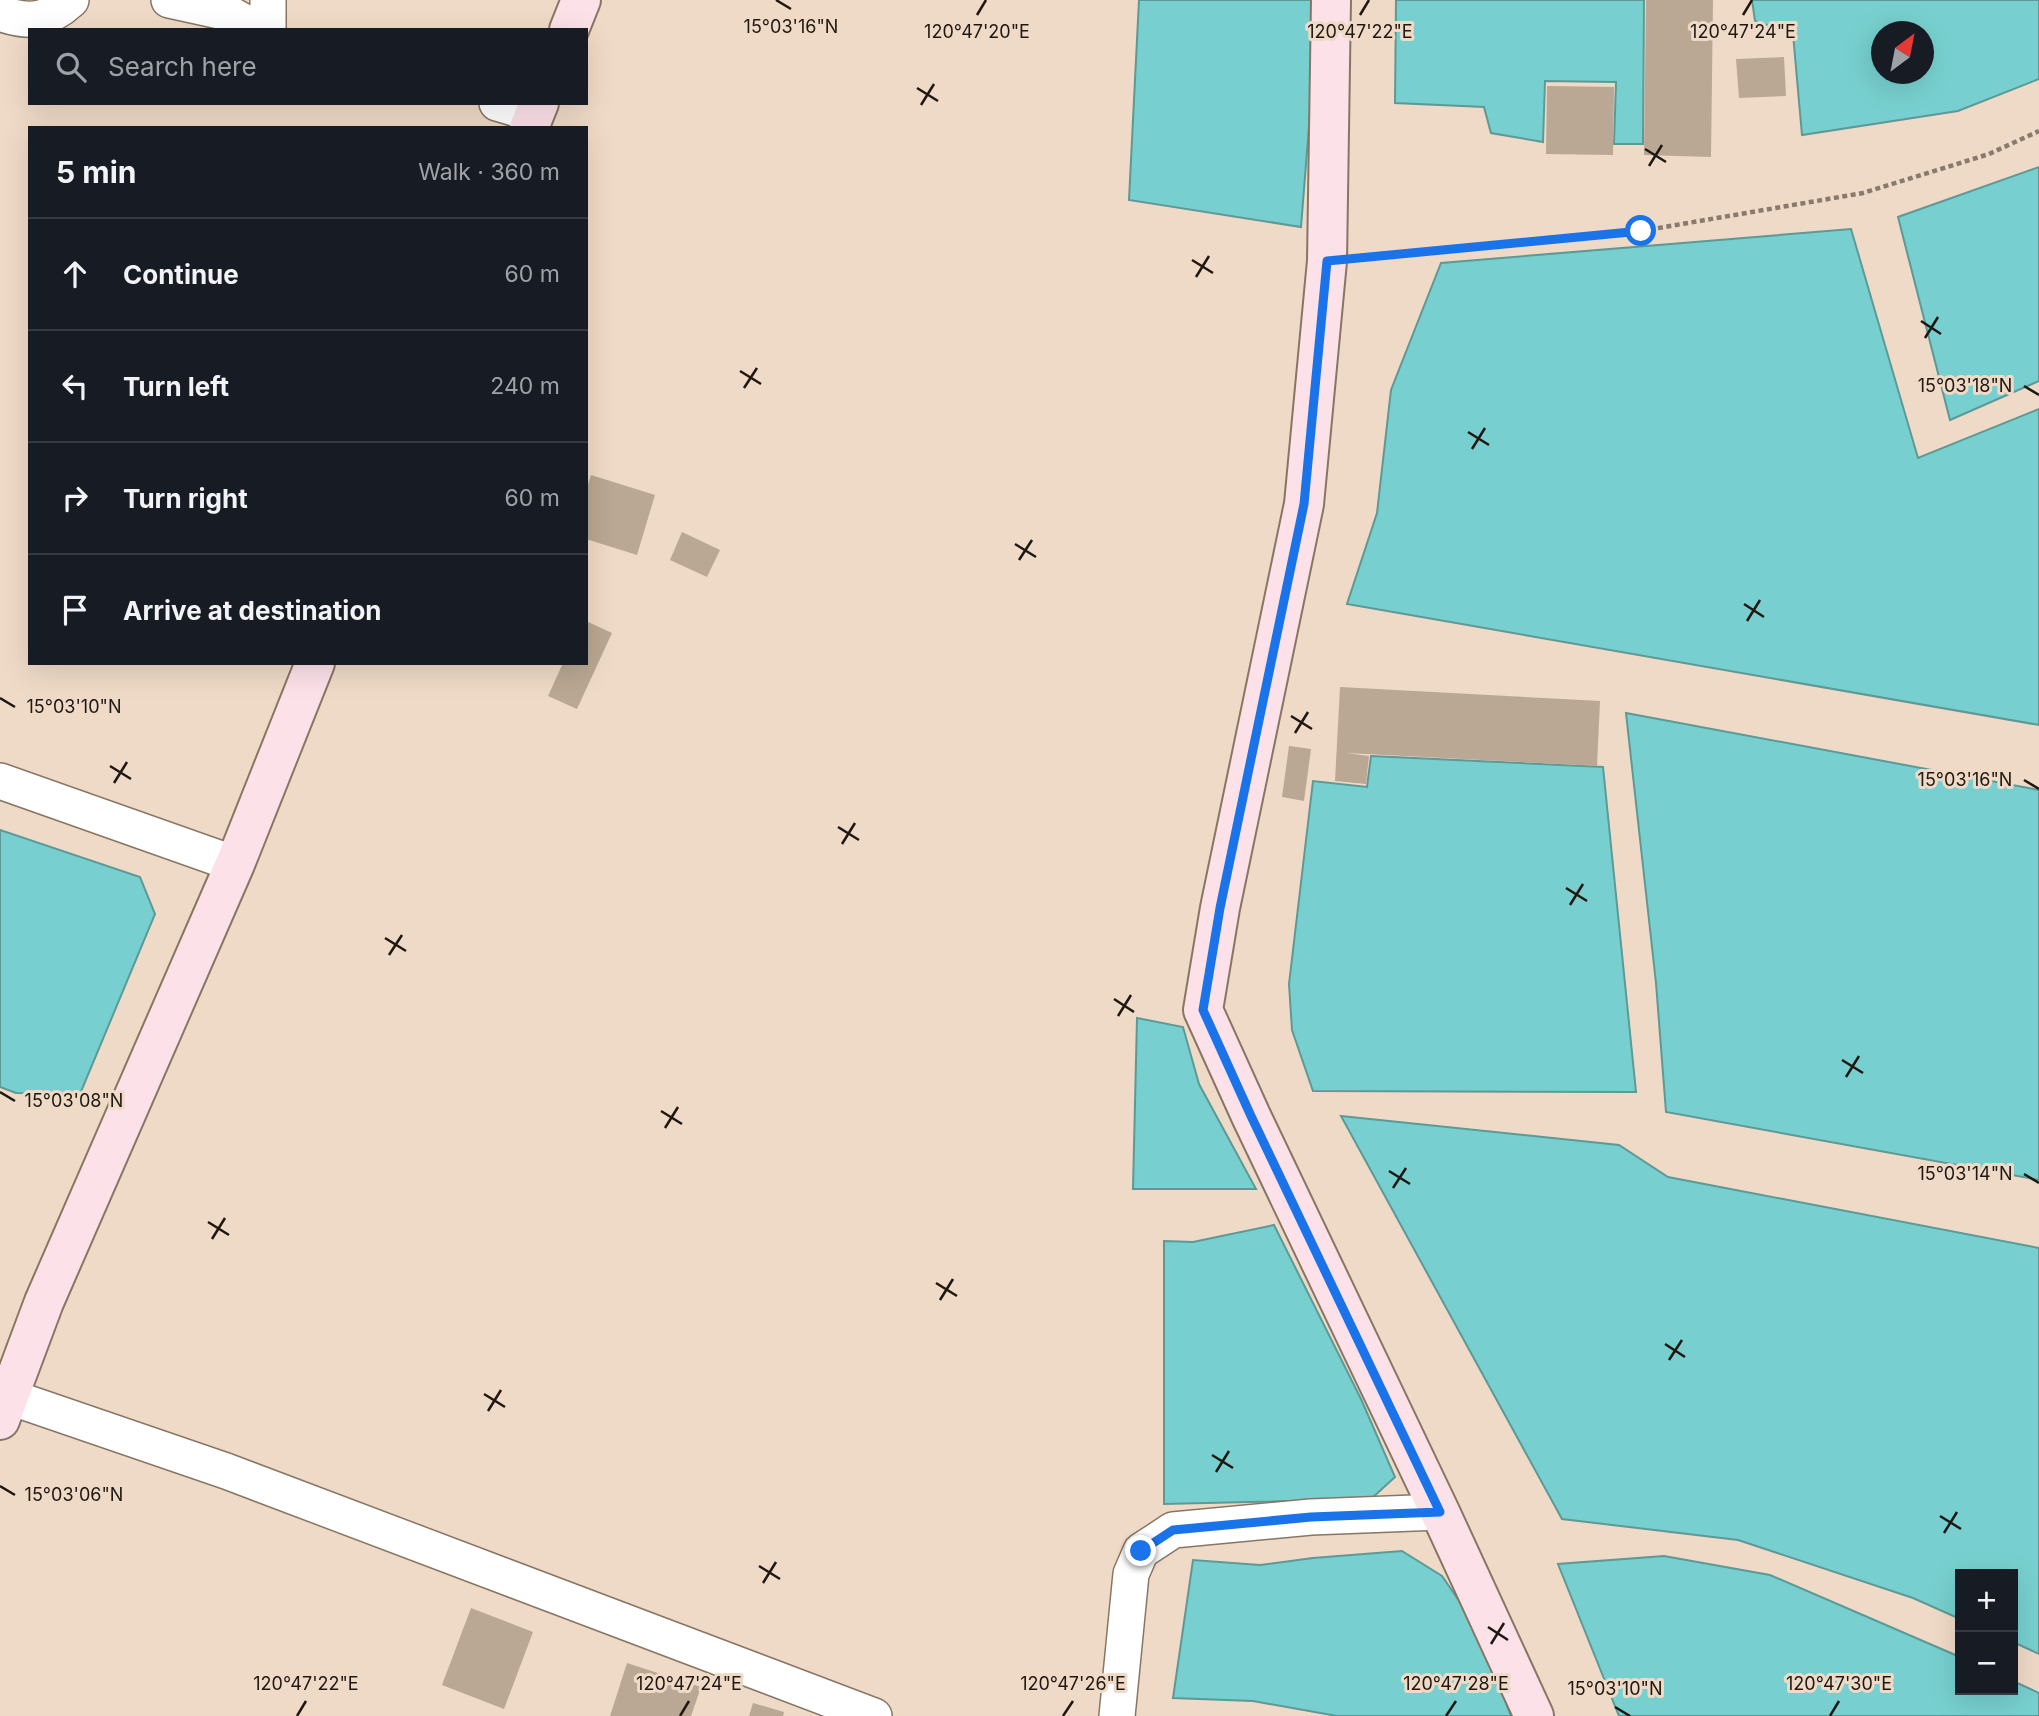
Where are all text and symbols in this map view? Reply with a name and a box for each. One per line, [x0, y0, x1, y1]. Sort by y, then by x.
text: 15°03'16"N [744, 16, 838, 37]
text: 120°47'20"E [924, 21, 1030, 42]
text: 120°47'22"E [1307, 21, 1413, 42]
text: 120°47'24"E [1690, 21, 1796, 42]
north arrow [1871, 21, 1934, 84]
search box [28, 28, 588, 105]
icon: search [52, 48, 90, 86]
text: Search here [108, 51, 257, 82]
text: 5 min [56, 154, 136, 190]
text: Walk · 360 m [418, 158, 560, 186]
route start [1625, 215, 1656, 246]
icon: ahead [56, 255, 94, 293]
text: Continue [123, 259, 239, 290]
text: 60 m [505, 260, 560, 288]
icon: left [56, 367, 94, 405]
text: Turn left [123, 371, 229, 402]
text: 240 m [490, 372, 560, 400]
text: 15°03'18"N [1918, 375, 2012, 396]
icon: right [56, 479, 94, 517]
text: Turn right [123, 483, 248, 514]
text: 60 m [505, 484, 560, 512]
icon: arrive [56, 591, 94, 629]
text: Arrive at destination [123, 595, 382, 626]
text: 15°03'10"N [27, 696, 121, 717]
text: 15°03'16"N [1918, 769, 2012, 790]
text: 15°03'08"N [25, 1090, 123, 1111]
text: 15°03'14"N [1917, 1163, 2013, 1184]
text: 15°03'06"N [25, 1484, 123, 1505]
route end [1125, 1535, 1156, 1566]
map controls [1955, 1569, 2018, 1695]
button: + [1955, 1569, 2018, 1632]
button: − [1955, 1632, 2018, 1695]
text: 120°47'22"E [253, 1673, 359, 1694]
text: 120°47'24"E [636, 1673, 742, 1694]
text: 120°47'26"E [1020, 1673, 1126, 1694]
text: 120°47'28"E [1403, 1673, 1509, 1694]
text: 120°47'30"E [1786, 1673, 1892, 1694]
text: 15°03'10"N [1568, 1678, 1662, 1699]

